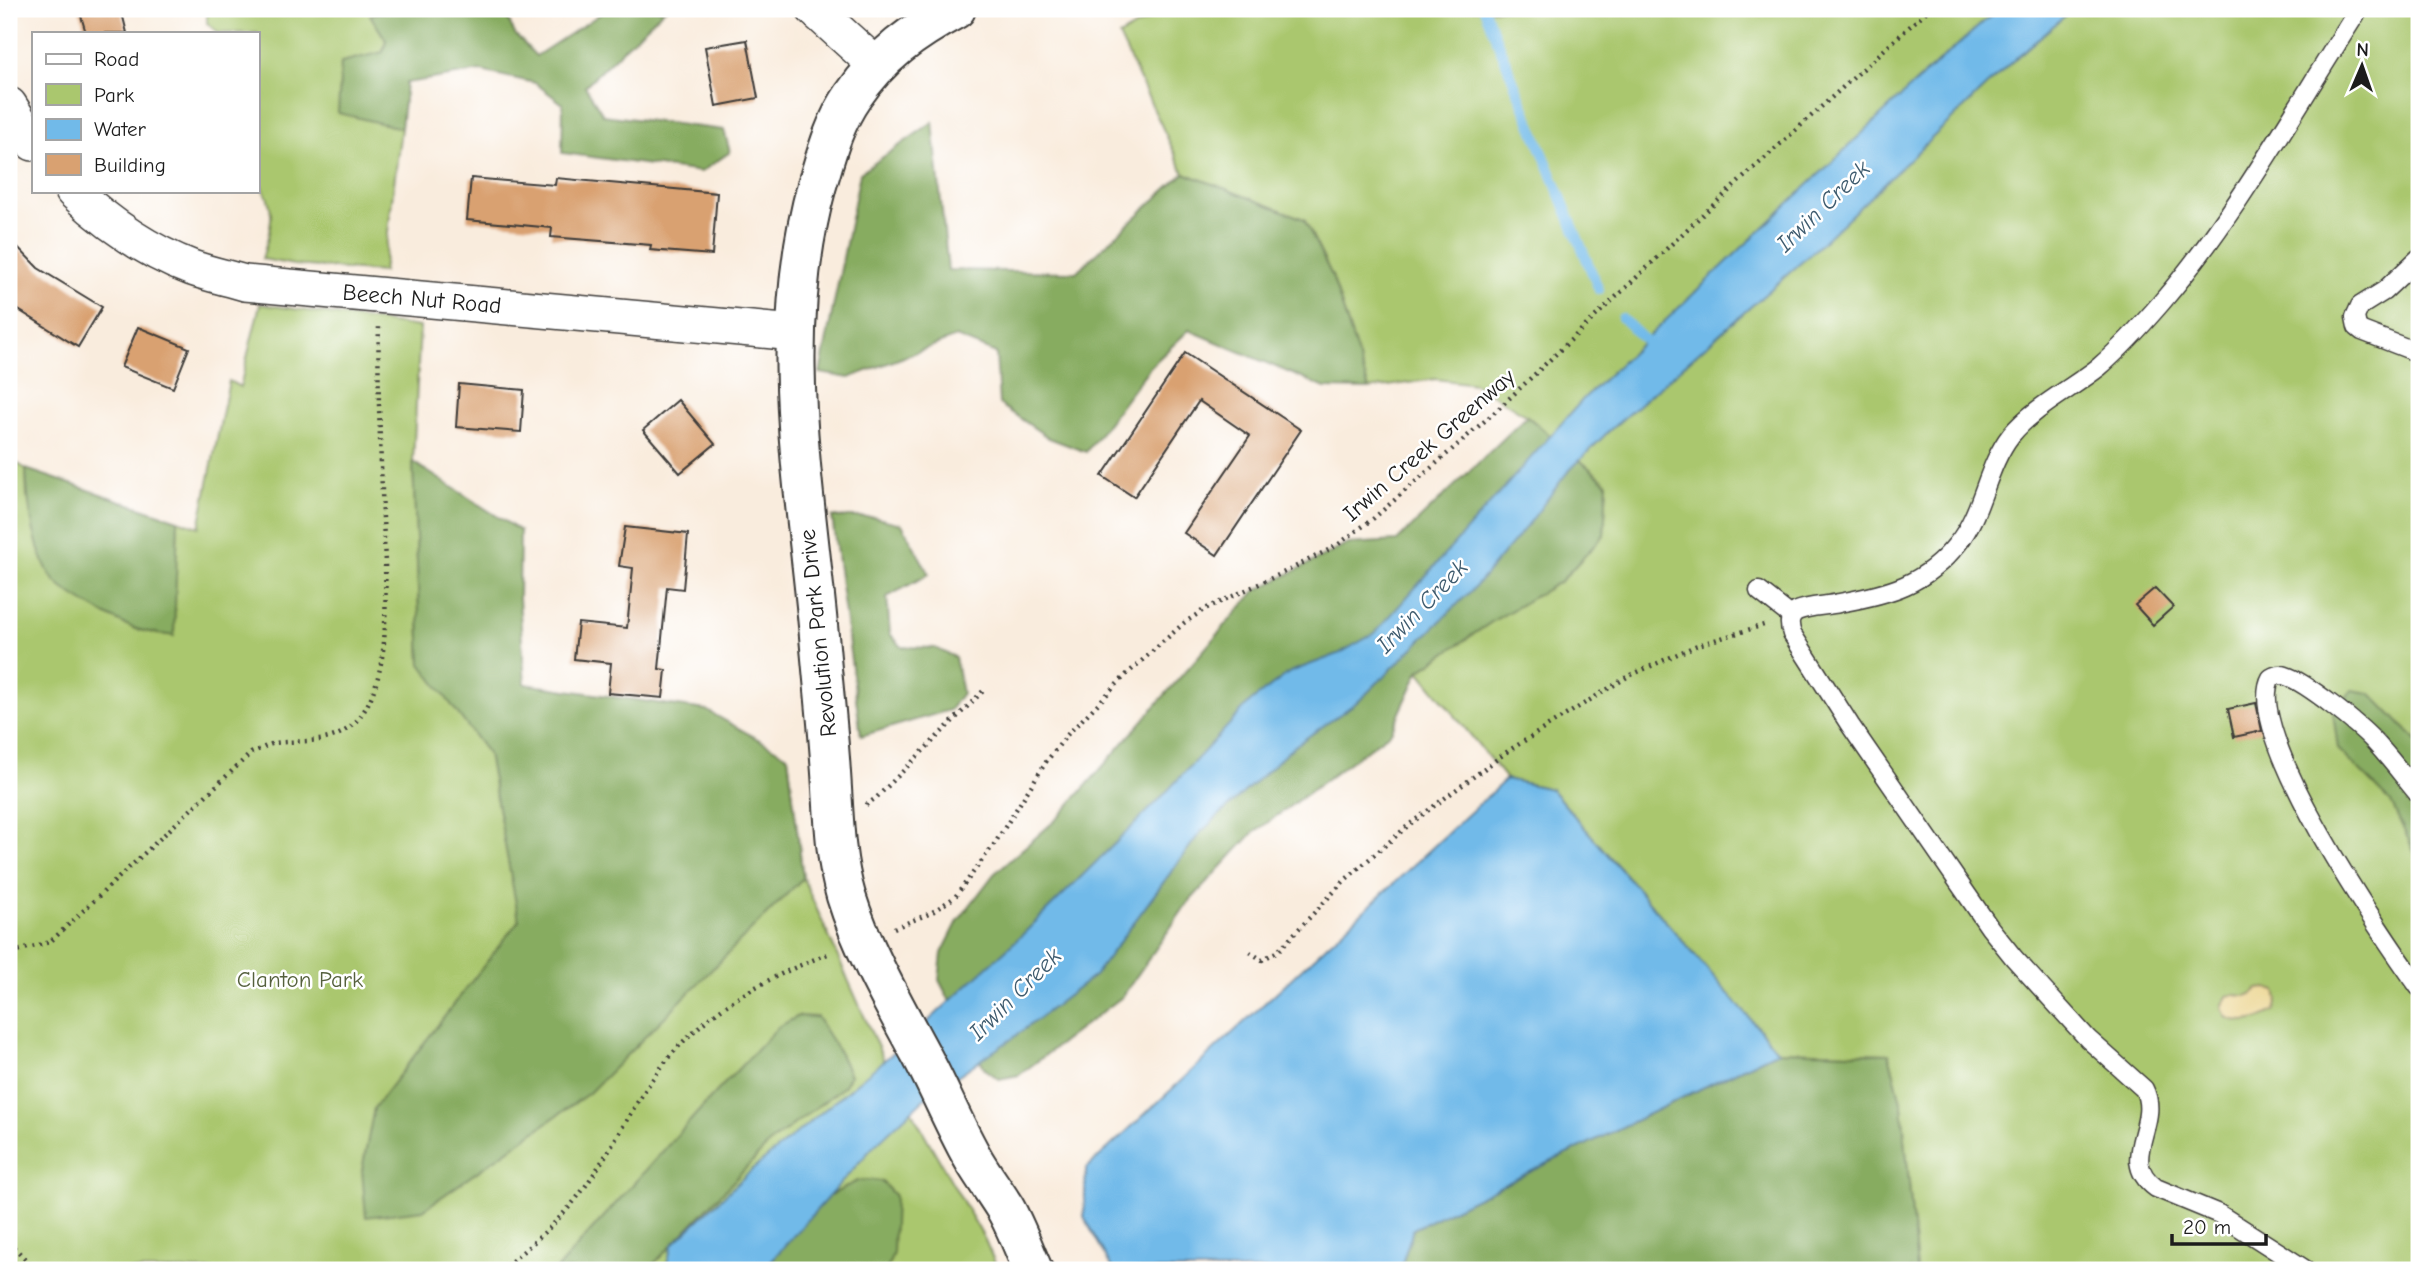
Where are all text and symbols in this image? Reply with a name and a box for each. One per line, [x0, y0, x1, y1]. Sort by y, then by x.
legend [32, 32, 259, 192]
north arrow [2326, 32, 2396, 102]
text: N [2356, 39, 2369, 61]
text: Road [94, 47, 139, 71]
text: Park [94, 83, 134, 107]
text: Water [94, 117, 147, 141]
text: Building [94, 153, 166, 177]
water label: Irwin Creek [1770, 154, 1876, 258]
street label: Beech Nut Road [342, 279, 502, 319]
street label: Irwin Creek Greenway [1338, 363, 1521, 527]
street label: Revolution Park Drive [794, 528, 842, 738]
water label: Irwin Creek [1370, 553, 1474, 659]
water label: Irwin Creek [962, 942, 1067, 1047]
park label: Clanton Park [237, 966, 363, 993]
scale bar [2172, 1202, 2267, 1246]
text: 20 m [2183, 1215, 2231, 1239]

